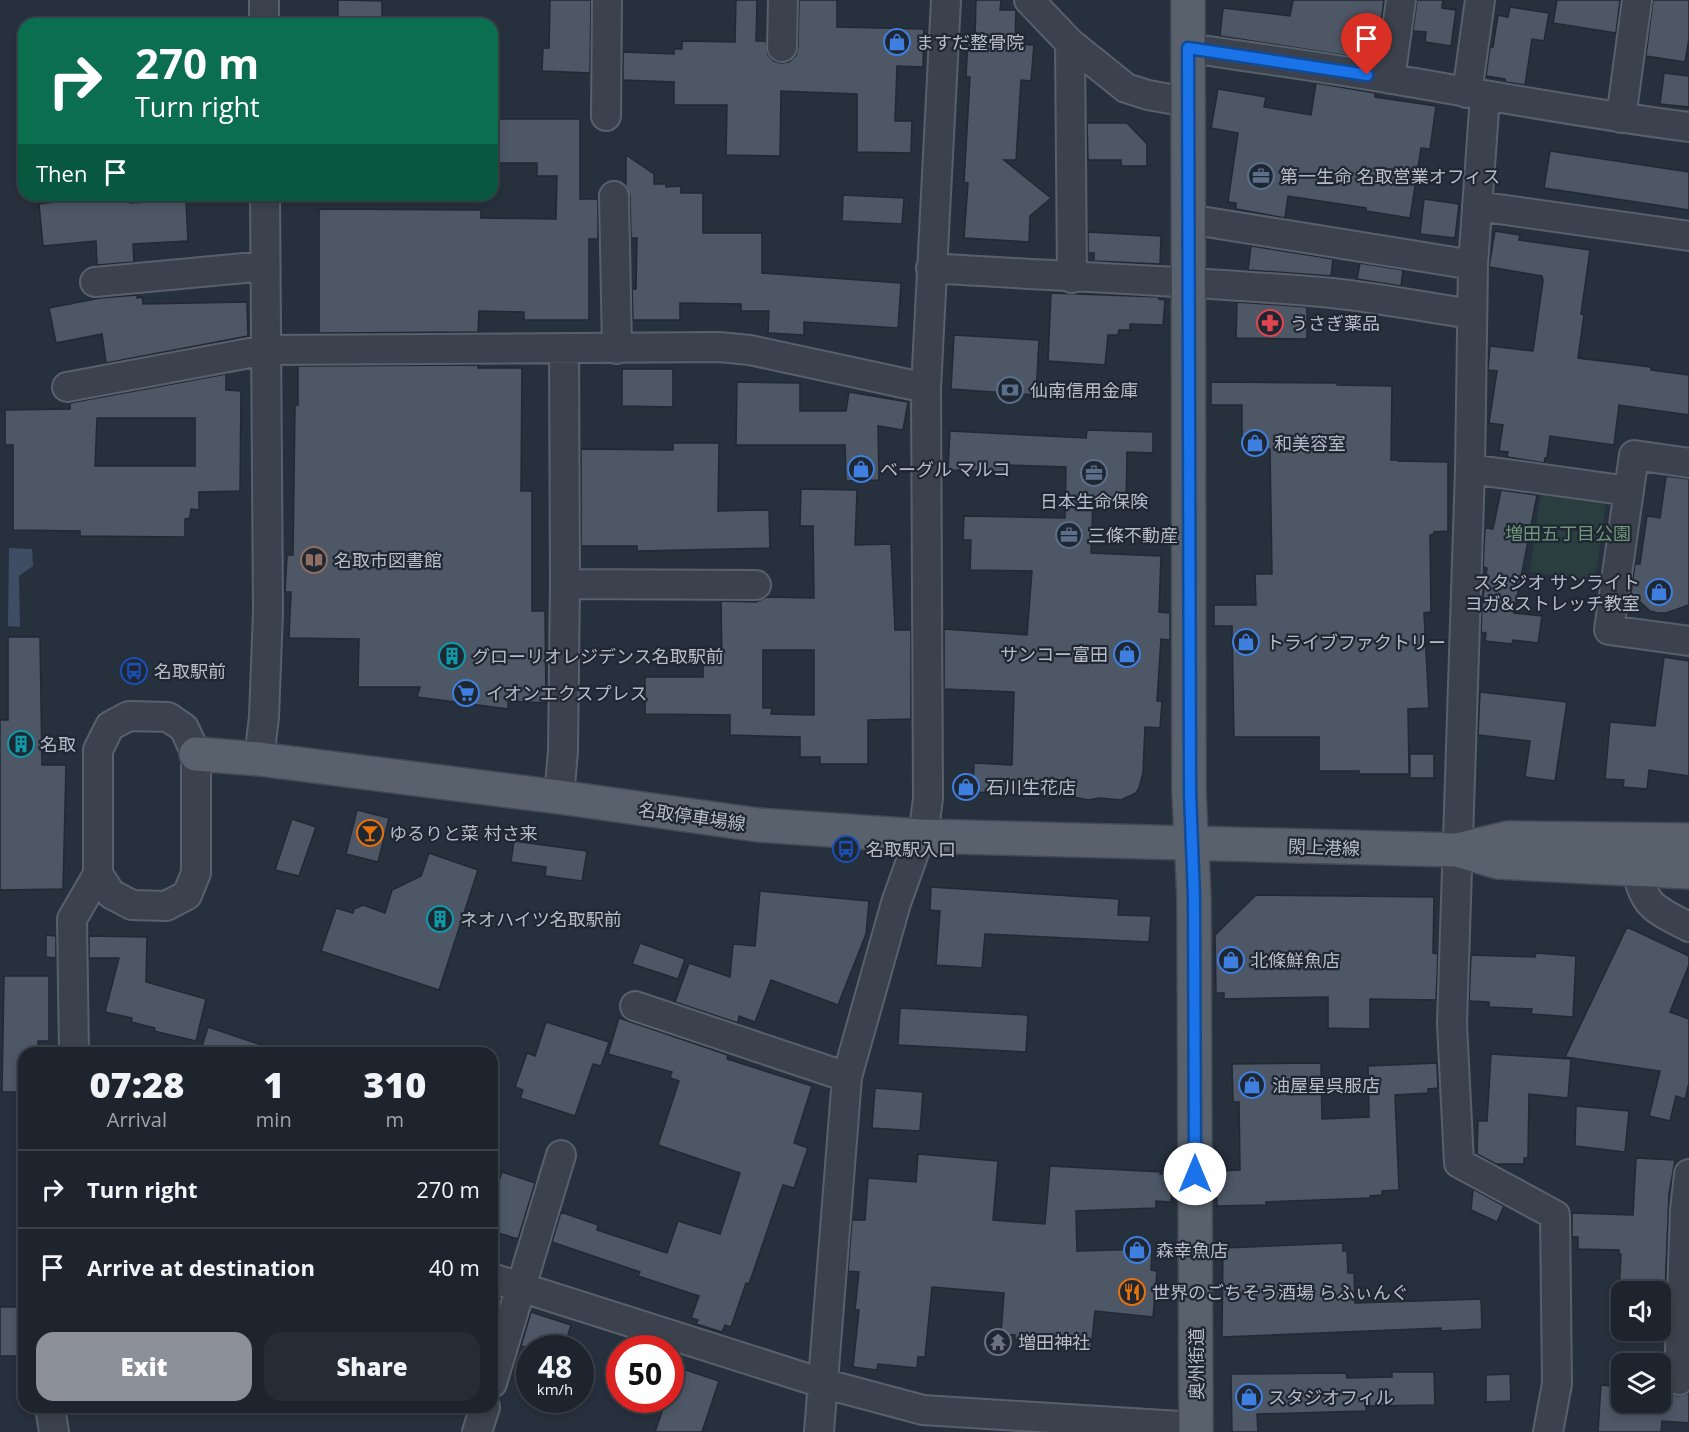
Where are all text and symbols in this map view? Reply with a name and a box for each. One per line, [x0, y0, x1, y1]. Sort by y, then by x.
pin [1341, 13, 1392, 75]
icon: arrive [1350, 22, 1383, 55]
shop icon: ますだ整骨院 [882, 27, 912, 57]
place label: ますだ整骨院 [916, 30, 1024, 54]
text: 270 m [135, 34, 259, 91]
icon: right [36, 42, 114, 120]
text: Turn right [135, 88, 260, 125]
icon: arrive [99, 156, 132, 189]
text: Then [36, 158, 87, 188]
office icon: 第一生命 名取営業オフィス [1246, 161, 1276, 191]
place label: 第一生命 名取営業オフィス [1280, 164, 1500, 188]
pharmacy icon: うさぎ薬品 [1255, 308, 1285, 338]
place label: うさぎ薬品 [1290, 311, 1380, 335]
bank icon: 仙南信用金庫 [995, 375, 1025, 405]
place label: 仙南信用金庫 [1030, 378, 1138, 402]
shop icon: 和美容室 [1240, 428, 1270, 458]
place label: 和美容室 [1274, 431, 1346, 455]
shop icon: ベーグル マルコ [846, 454, 876, 484]
place label: ベーグル マルコ [880, 457, 1010, 481]
office icon: 日本生命保険 [1079, 458, 1109, 488]
place label: 日本生命保険 [1040, 489, 1149, 513]
office icon: 三條不動産 [1054, 520, 1084, 550]
park label: 増田五丁目公園 [1505, 521, 1631, 545]
place label: 三條不動産 [1088, 523, 1178, 547]
library icon: 名取市図書館 [299, 545, 329, 575]
place label: 名取市図書館 [334, 548, 442, 572]
place label: スタジオ サンライト ヨガ&ストレッチ教室 [1465, 570, 1640, 615]
shop icon: スタジオ サンライト ヨガ&ストレッチ教室 [1644, 577, 1674, 607]
shop icon: トライブファクトリー [1231, 627, 1261, 657]
place label: トライブファクトリー [1266, 630, 1446, 654]
shop icon: サンコー富田 [1112, 639, 1142, 669]
building icon: グローリオレジデンス名取駅前 [437, 641, 467, 671]
place label: サンコー富田 [1000, 642, 1108, 666]
place label: グローリオレジデンス名取駅前 [472, 644, 724, 668]
bus stop icon: 名取駅前 [119, 656, 149, 686]
place label: 名取駅前 [154, 659, 226, 683]
supermarket icon: イオンエクスプレス [451, 678, 481, 708]
place label: イオンエクスプレス [486, 681, 647, 705]
building icon: 名取 [6, 729, 36, 759]
place label: 名取 [40, 732, 76, 756]
shop icon: 石川生花店 [951, 772, 981, 802]
place label: 石川生花店 [986, 775, 1076, 799]
street label: 名取停車場線 [637, 797, 747, 835]
bar icon: ゆるりと菜 村さ来 [355, 818, 385, 848]
place label: ゆるりと菜 村さ来 [389, 821, 538, 845]
bus stop icon: 名取駅入口 [831, 834, 861, 864]
street label: 閖上港線 [1288, 834, 1360, 860]
place label: 名取駅入口 [866, 837, 956, 861]
building icon: ネオハイツ名取駅前 [425, 904, 455, 934]
place label: ネオハイツ名取駅前 [460, 907, 622, 931]
shop icon: 北條鮮魚店 [1216, 945, 1246, 975]
place label: 北條鮮魚店 [1250, 948, 1340, 972]
text: 07:28 [90, 1060, 184, 1109]
text: 1 [263, 1060, 284, 1109]
text: 310 [363, 1060, 426, 1109]
shop icon: 油屋星呉服店 [1237, 1070, 1267, 1100]
place label: 油屋星呉服店 [1272, 1073, 1380, 1097]
text: Arrival [107, 1106, 167, 1133]
text: min [256, 1106, 292, 1133]
text: m [386, 1106, 404, 1133]
position arrow [1163, 1142, 1227, 1206]
icon: right [36, 1173, 69, 1206]
text: Turn right [87, 1174, 198, 1204]
text: 270 m [416, 1174, 480, 1204]
shop icon: 森幸魚店 [1122, 1235, 1152, 1265]
place label: 森幸魚店 [1156, 1238, 1228, 1262]
icon: arrive [36, 1251, 69, 1284]
text: Arrive at destination [87, 1252, 315, 1282]
text: 40 m [429, 1252, 480, 1282]
restaurant icon: 世界のごちそう酒場 らふぃんぐ [1117, 1277, 1147, 1307]
place label: 世界のごちそう酒場 らふぃんぐ [1152, 1280, 1409, 1304]
map controls [1611, 1281, 1671, 1413]
button: sound [1611, 1281, 1671, 1341]
temple icon: 増田神社 [983, 1327, 1013, 1357]
street label: 奥州街道 [1184, 1328, 1208, 1400]
place label: 増田神社 [1018, 1330, 1090, 1354]
button: Exit [36, 1332, 252, 1401]
button: Share [264, 1332, 480, 1401]
speed limit sign: 50 [606, 1335, 684, 1413]
text: 48 [538, 1346, 572, 1387]
button: layers [1611, 1353, 1671, 1413]
text: km/h [537, 1379, 573, 1399]
shop icon: スタジオフィル [1234, 1382, 1264, 1412]
place label: スタジオフィル [1268, 1385, 1394, 1409]

